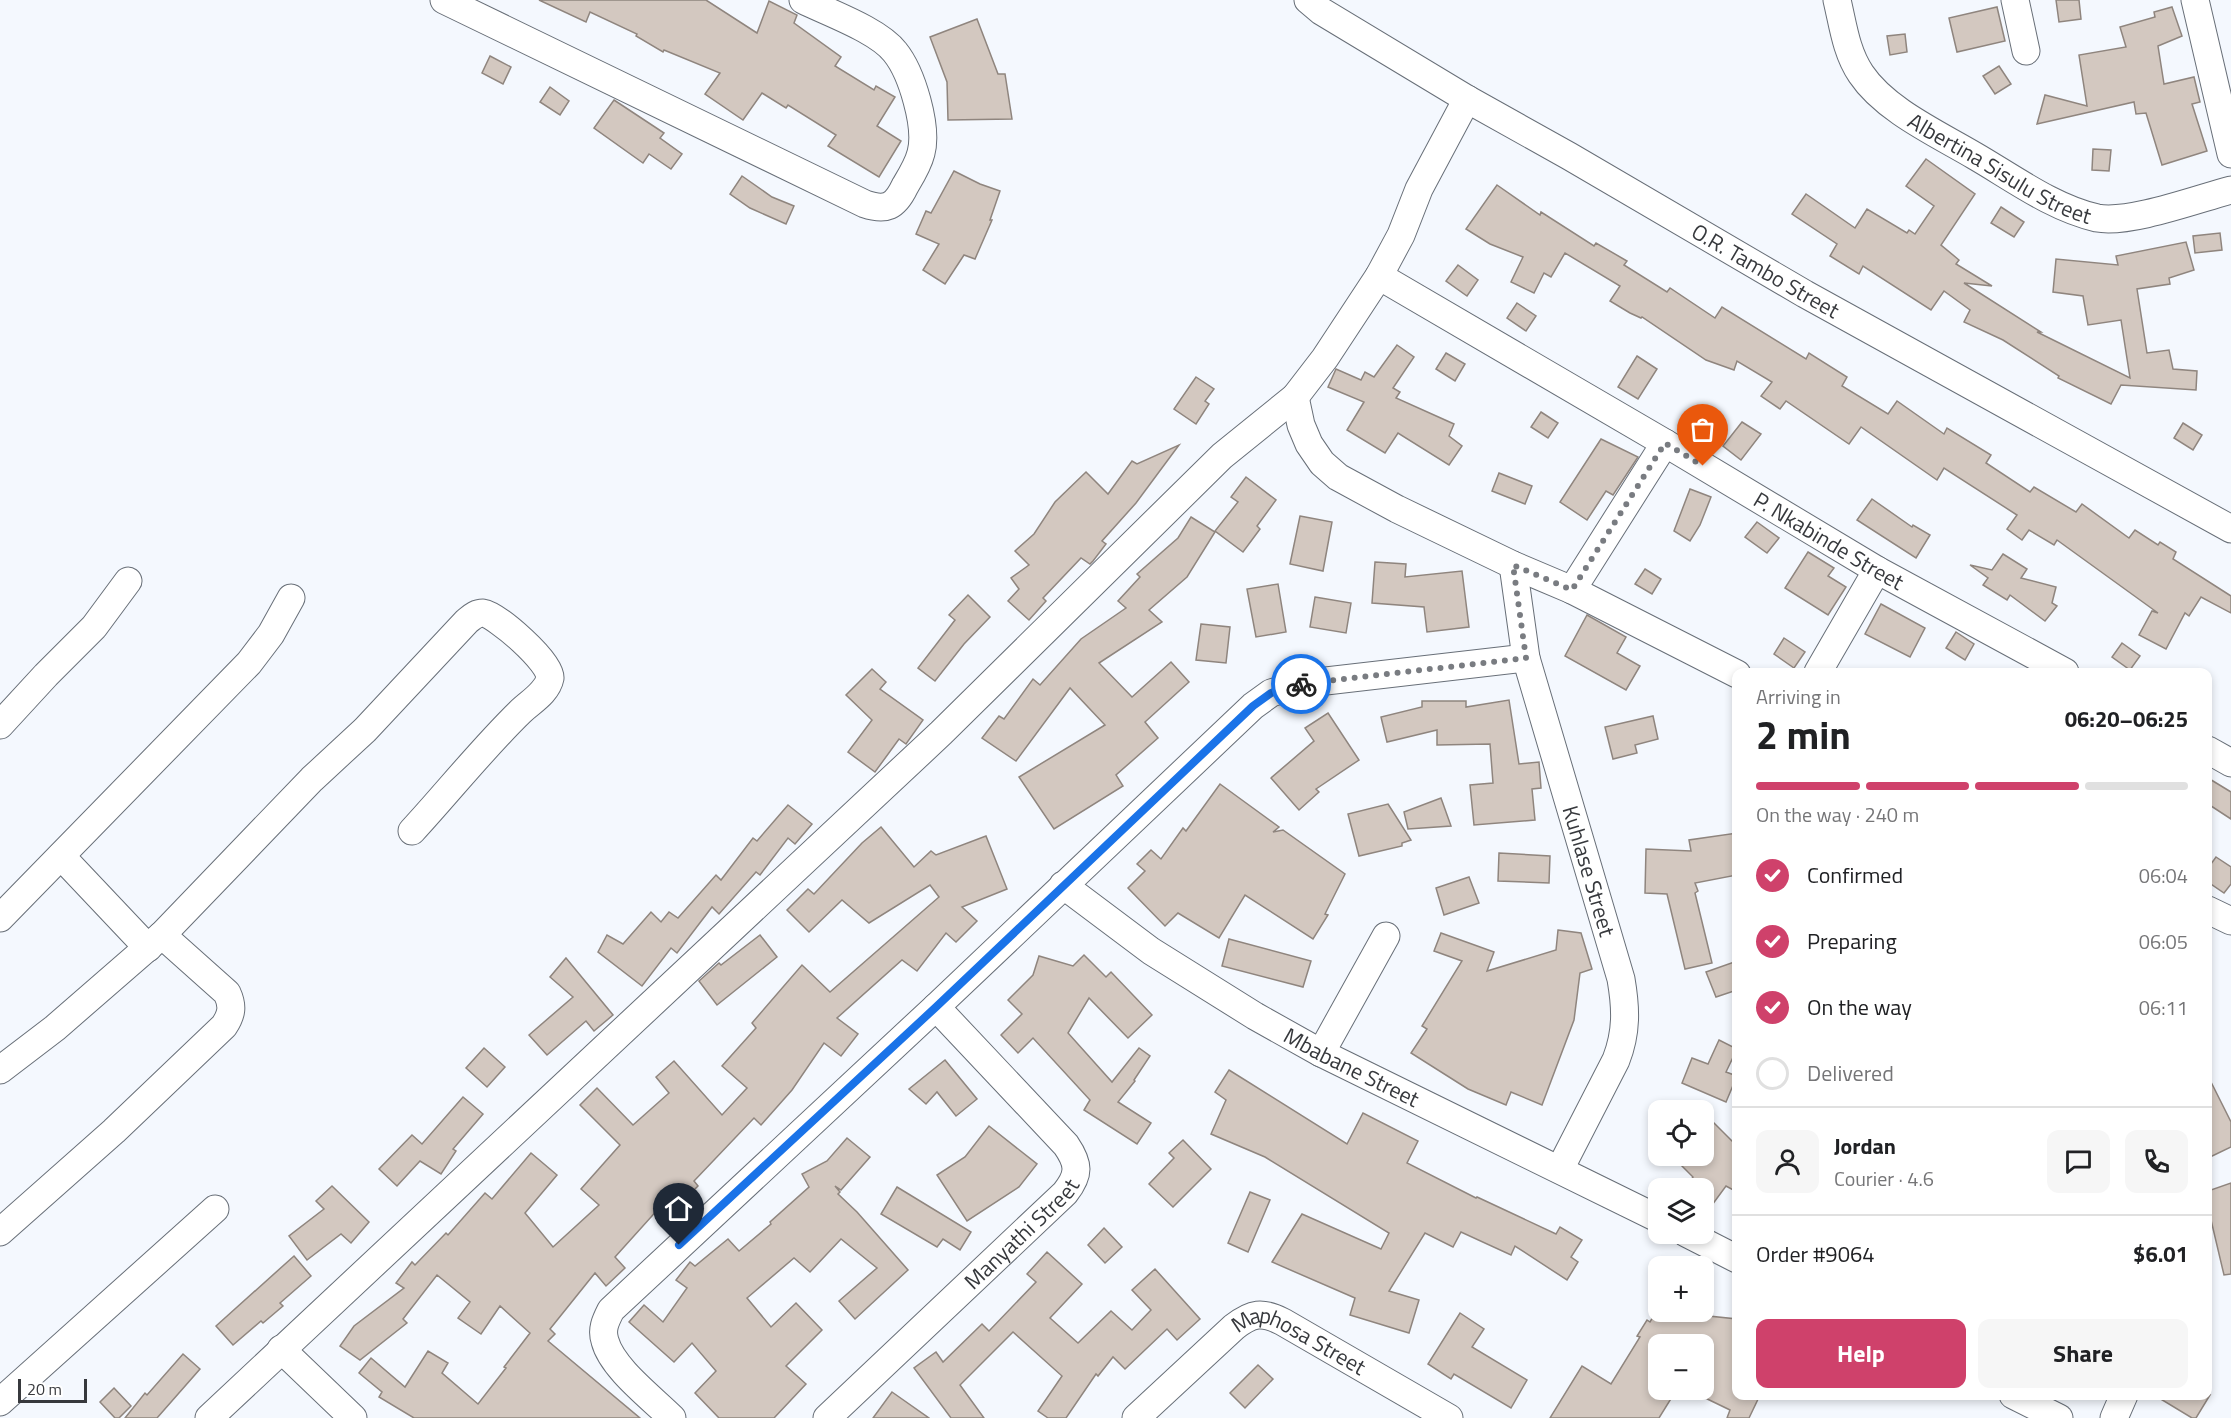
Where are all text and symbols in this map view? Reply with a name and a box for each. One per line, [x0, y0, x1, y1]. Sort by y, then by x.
street label: Albertina Sisulu Street [1901, 104, 2096, 233]
street label: O.R. Tambo Street [1685, 214, 1846, 327]
pin [1677, 404, 1728, 466]
icon: bag [1686, 413, 1719, 446]
street label: P. Nkabinde Street [1747, 483, 1911, 599]
courier [1271, 654, 1331, 714]
icon: bike [1285, 668, 1318, 701]
text: Arriving in [1756, 681, 1841, 712]
text: 06:20–06:25 [2065, 702, 2188, 736]
text: 2 min [1756, 705, 1851, 764]
text: On the way · 240 m [1756, 799, 1919, 830]
street label: Kuhlase Street [1554, 801, 1625, 941]
text: Confirmed [1807, 858, 1903, 892]
icon: check [1756, 859, 1789, 892]
text: 06:04 [2139, 860, 2188, 891]
text: Preparing [1807, 924, 1897, 958]
icon: check [1756, 925, 1789, 958]
text: 06:05 [2139, 926, 2188, 957]
text: On the way [1807, 990, 1912, 1024]
icon: check [1756, 991, 1789, 1024]
text: 06:11 [2139, 992, 2188, 1023]
street label: Mbabane Street [1277, 1018, 1426, 1116]
text: Delivered [1807, 1056, 1894, 1090]
map controls [1648, 1100, 1714, 1400]
button: locate [1648, 1100, 1714, 1166]
text: Jordan [1834, 1129, 1896, 1163]
button: person [1756, 1130, 1819, 1193]
button: chat [2047, 1130, 2110, 1193]
button: phone [2125, 1130, 2188, 1193]
text: Courier · 4.6 [1834, 1163, 1934, 1194]
street label: Manyathi Street [956, 1172, 1088, 1297]
button: layers [1648, 1178, 1714, 1244]
pin [653, 1183, 704, 1245]
icon: home [662, 1192, 695, 1225]
text: Order #9064 [1756, 1237, 1875, 1271]
text: $6.01 [2133, 1237, 2188, 1271]
button: + [1648, 1256, 1714, 1322]
street label: Maphosa Street [1224, 1298, 1373, 1384]
button: Help [1756, 1319, 1966, 1388]
button: Share [1978, 1319, 2188, 1388]
button: − [1648, 1334, 1714, 1400]
scale bar [18, 1376, 87, 1404]
text: 20 m [27, 1377, 62, 1401]

